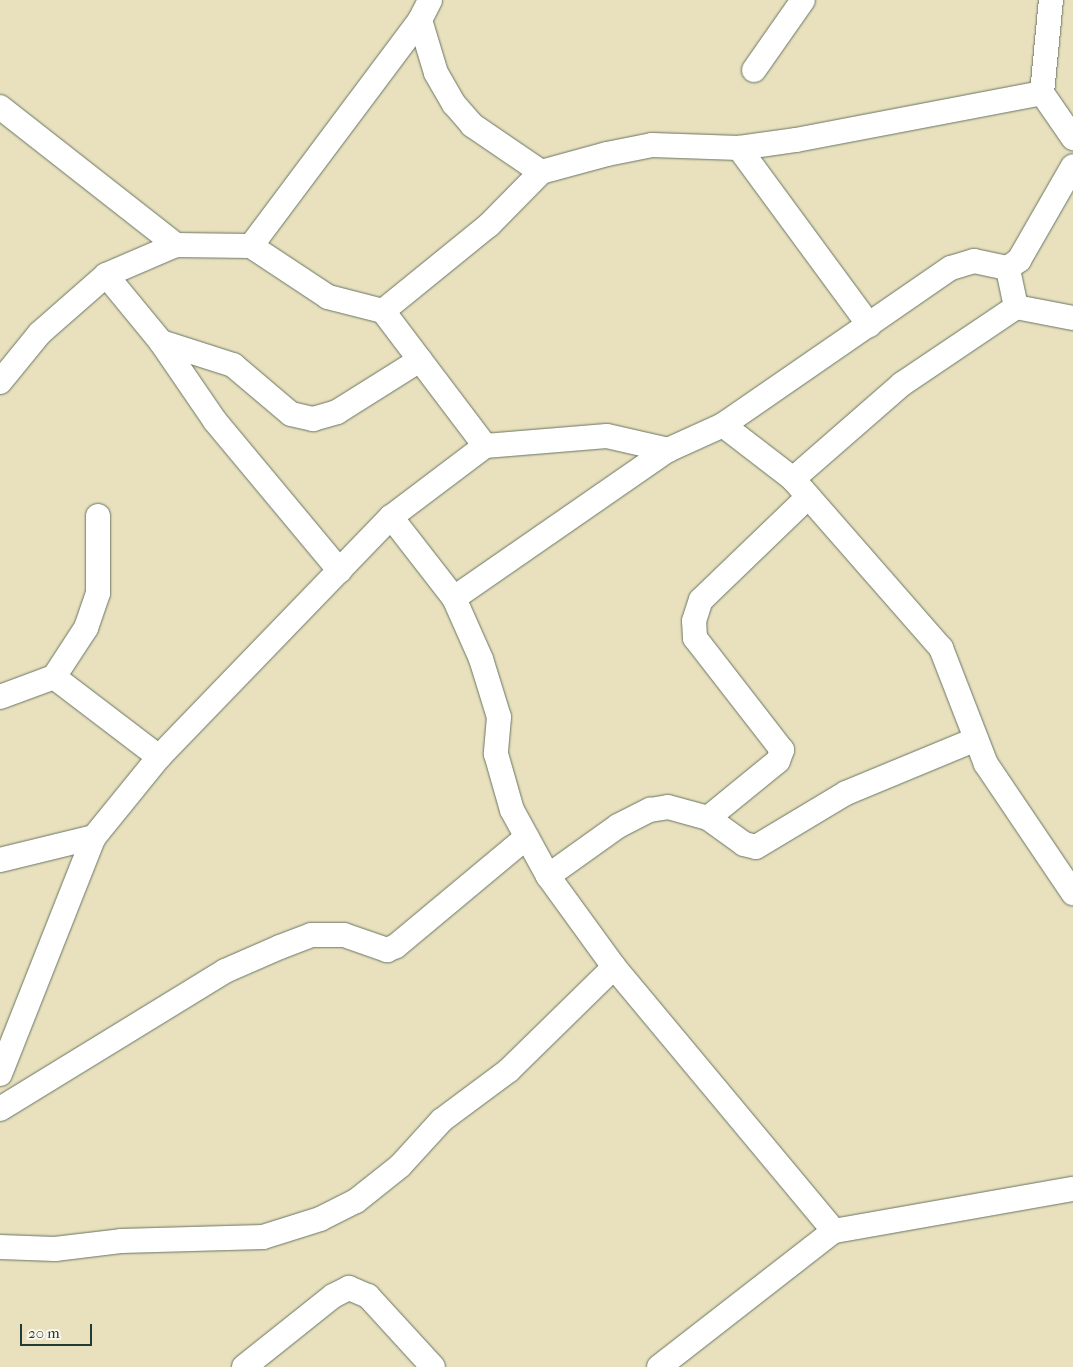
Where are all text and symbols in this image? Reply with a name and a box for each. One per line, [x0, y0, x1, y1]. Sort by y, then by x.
scale bar [22, 1314, 95, 1346]
text: 20 m [28, 1324, 60, 1342]

